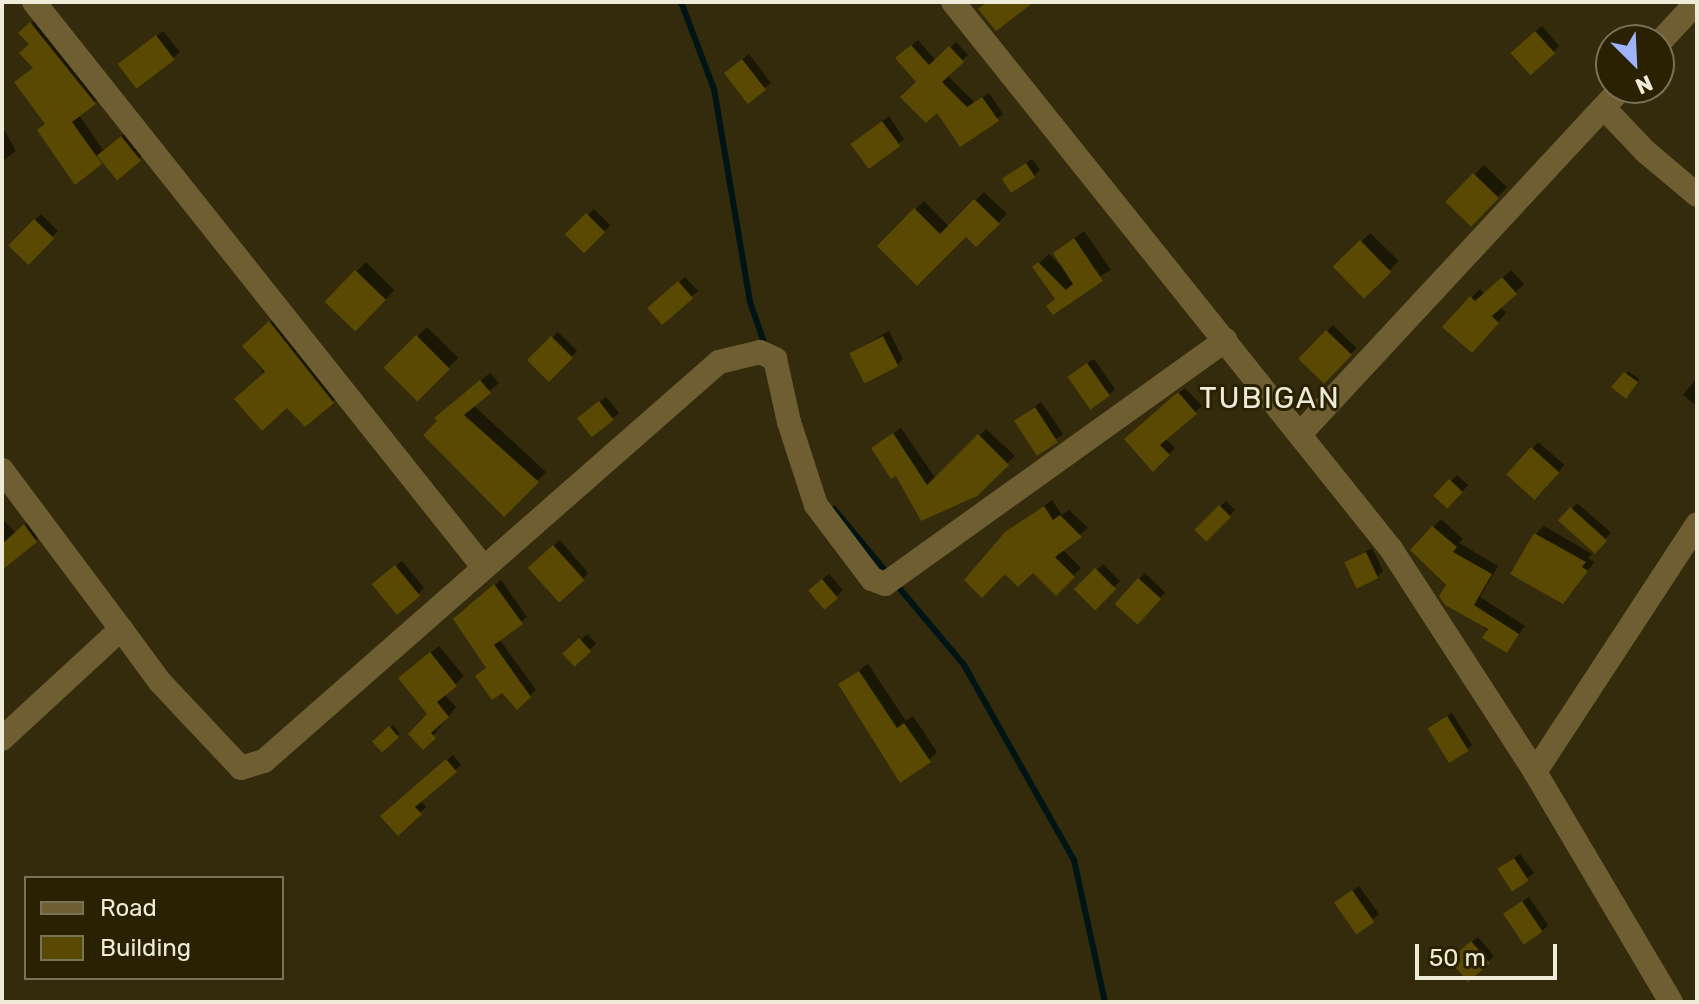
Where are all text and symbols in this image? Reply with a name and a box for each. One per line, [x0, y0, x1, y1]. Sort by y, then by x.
north arrow [1595, 24, 1675, 104]
text: N [1631, 69, 1657, 100]
district label: TUBIGAN [1199, 380, 1341, 416]
legend [24, 876, 284, 980]
text: Road [100, 894, 157, 922]
scale bar [1419, 928, 1561, 978]
text: Building [100, 934, 191, 962]
text: 50 m [1429, 944, 1486, 972]

